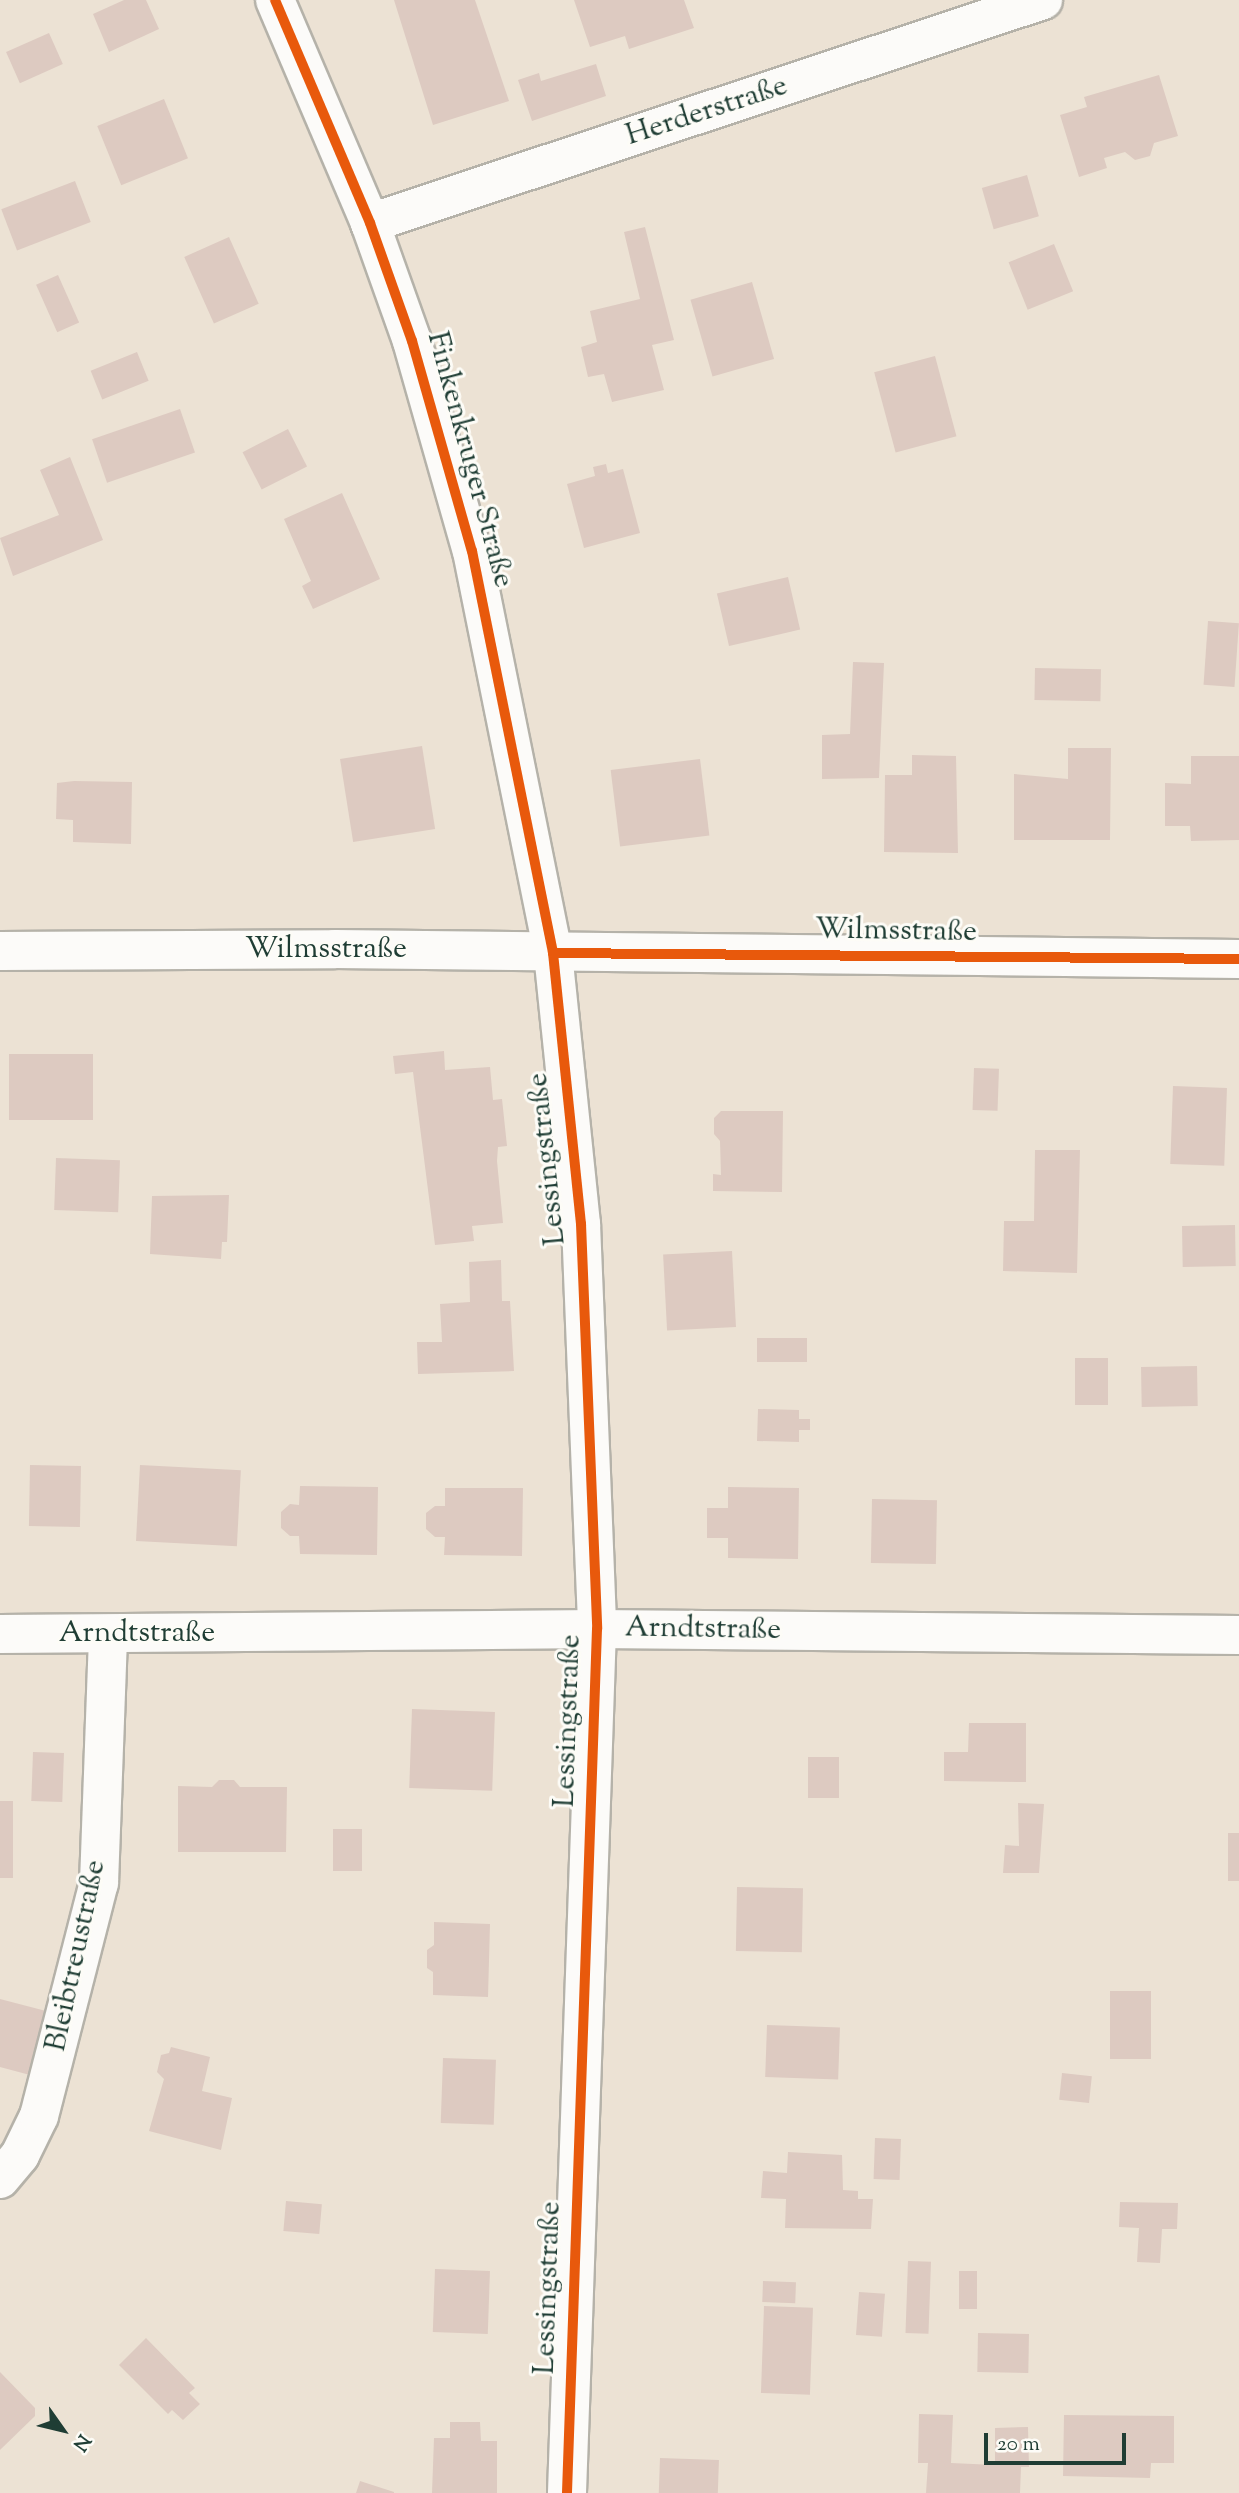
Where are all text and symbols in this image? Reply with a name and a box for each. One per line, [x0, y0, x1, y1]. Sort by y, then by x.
street label: Herderstraße [622, 69, 792, 155]
street label: Finkenkruger Straße [418, 328, 520, 592]
street label: Wilmsstraße [815, 913, 977, 951]
street label: Wilmsstraße [245, 932, 407, 968]
street label: Lessingstraße [521, 1071, 575, 1247]
street label: Arndtstraße [625, 1611, 781, 1649]
street label: Arndtstraße [59, 1616, 215, 1652]
street label: Lessingstraße [548, 1634, 590, 1808]
street label: Bleibtreustraße [39, 1857, 115, 2055]
street label: Lessingstraße [528, 2201, 570, 2375]
north arrow [28, 2395, 98, 2465]
scale bar [987, 2420, 1129, 2464]
text: N [65, 2428, 96, 2456]
text: 20 m [997, 2430, 1040, 2460]

